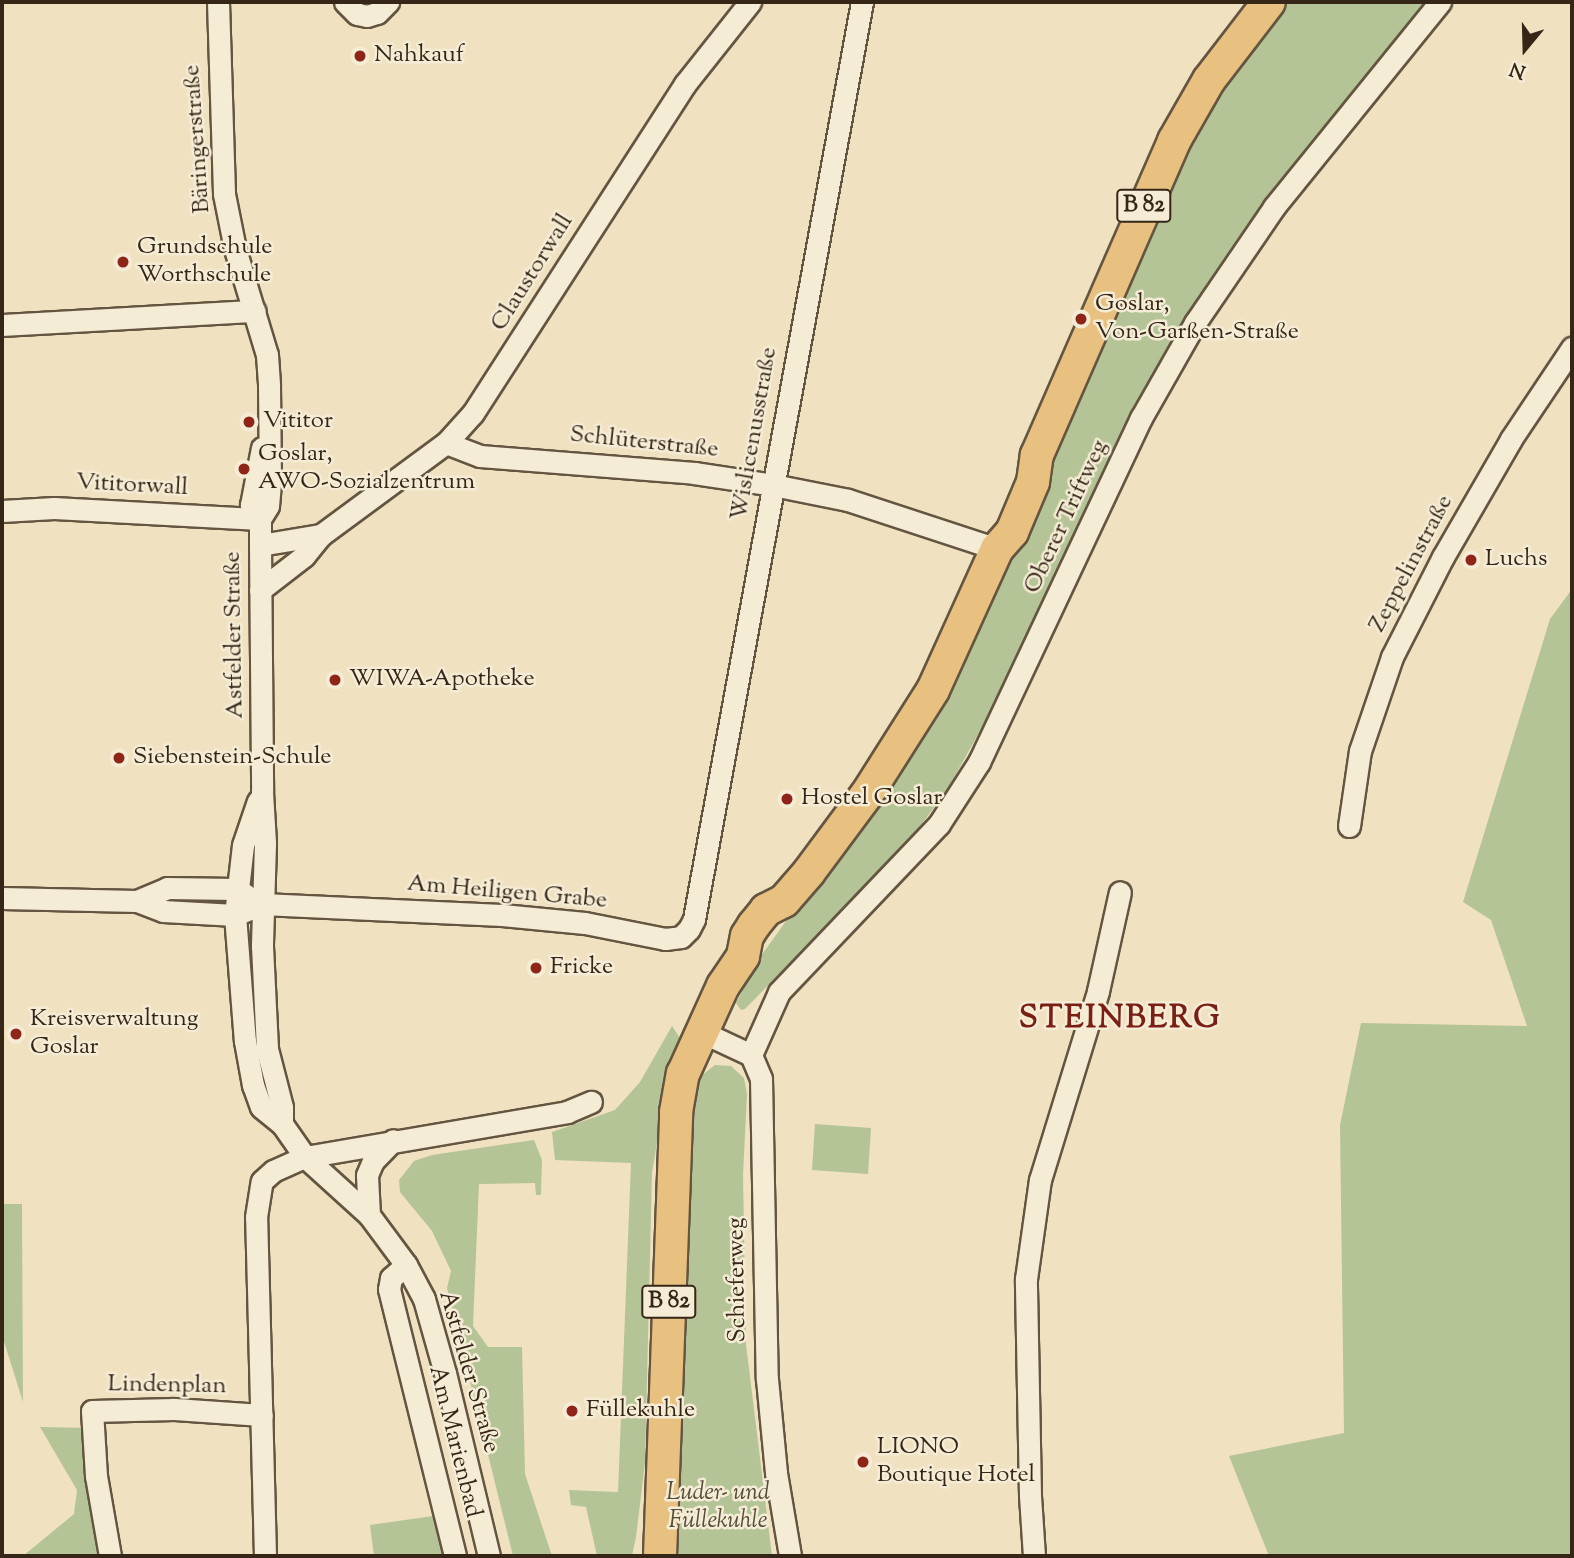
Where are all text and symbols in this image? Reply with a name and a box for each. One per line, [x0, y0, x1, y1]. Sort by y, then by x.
north arrow [1490, 14, 1560, 84]
place label: Nahkauf [374, 42, 464, 70]
marker: Nahkauf [352, 48, 368, 64]
text: N [1506, 54, 1530, 85]
street label: Bäringerstraße [178, 64, 218, 214]
road number: B 82 [1116, 186, 1172, 226]
street label: Claustorwall [486, 209, 580, 337]
place label: Grundschule Worthschule [137, 234, 272, 290]
marker: Grundschule Worthschule [115, 254, 131, 270]
place label: Goslar, Von-Garßen-Straße [1095, 291, 1299, 347]
marker: Goslar, Von-Garßen-Straße [1073, 311, 1089, 327]
street label: Wislicenusstraße [726, 345, 784, 523]
place label: Vititor [263, 408, 333, 436]
marker: Vititor [241, 414, 257, 430]
street label: Schlüterstraße [568, 421, 720, 465]
street label: Oberer Triftweg [1019, 436, 1115, 598]
place label: Goslar, AWO-Sozialzentrum [258, 441, 475, 497]
marker: Goslar, AWO-Sozialzentrum [236, 461, 252, 477]
street label: Vititorwall [75, 469, 189, 503]
street label: Zeppelinstraße [1364, 491, 1460, 637]
place label: Luchs [1485, 546, 1548, 574]
street label: Astfelder Straße [219, 551, 251, 719]
marker: Luchs [1463, 552, 1479, 568]
place label: WIWA-Apotheke [349, 666, 535, 694]
marker: WIWA-Apotheke [327, 672, 343, 688]
place label: Siebenstein-Schule [133, 744, 332, 772]
marker: Siebenstein-Schule [111, 750, 127, 766]
place label: Hostel Goslar [801, 785, 942, 813]
marker: Hostel Goslar [779, 791, 795, 807]
street label: Am Heiligen Grabe [406, 870, 608, 916]
place label: Fricke [550, 954, 613, 982]
marker: Fricke [528, 960, 544, 976]
district label: STEINBERG [1020, 1000, 1220, 1038]
place label: Kreisverwaltung Goslar [30, 1006, 199, 1062]
marker: Kreisverwaltung Goslar [8, 1026, 24, 1042]
street label: Schieferweg [723, 1217, 753, 1343]
road number: B 82 [641, 1282, 697, 1322]
street label: Astfelder Straße [431, 1288, 505, 1456]
street label: Am Marienbad [421, 1363, 487, 1521]
street label: Lindenplan [107, 1371, 227, 1401]
place label: Füllekuhle [586, 1397, 695, 1425]
marker: Füllekuhle [564, 1403, 580, 1419]
place label: LIONO Boutique Hotel [877, 1434, 1035, 1490]
marker: LIONO Boutique Hotel [855, 1454, 871, 1470]
park label: Luder- und Füllekuhle [666, 1480, 770, 1536]

